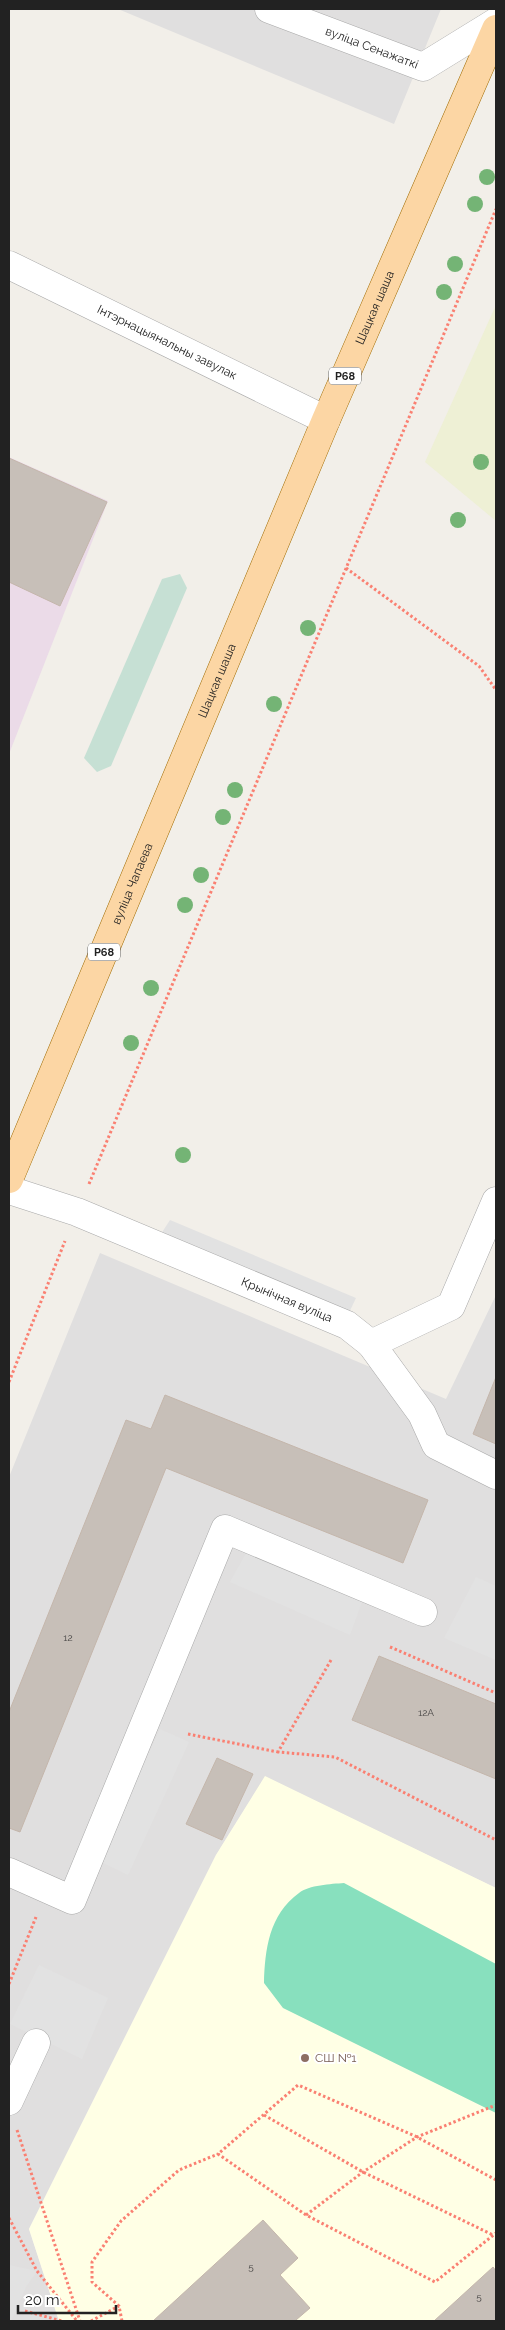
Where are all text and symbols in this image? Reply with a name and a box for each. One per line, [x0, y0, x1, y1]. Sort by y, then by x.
street label: вуліца Сенажаткі [323, 24, 420, 72]
street label: Шацкая шаша [353, 269, 397, 347]
street label: Інтэрнацыянальны завулак [95, 302, 239, 382]
road number: Р68 [329, 368, 361, 384]
street label: Шацкая шаша [195, 641, 239, 720]
street label: вуліца Чапаева [109, 841, 155, 926]
road number: Р68 [88, 944, 120, 960]
street label: Крынічная вуліца [239, 1275, 335, 1325]
house number: 12 [63, 1632, 73, 1643]
house number: 12А [418, 1707, 434, 1718]
place label: СШ №1 [315, 2051, 357, 2065]
marker: СШ №1 [299, 2052, 311, 2064]
house number: 5 [248, 2261, 254, 2272]
scale bar [18, 2282, 115, 2314]
text: 20 m [25, 2291, 60, 2309]
house number: 5 [476, 2291, 482, 2302]

